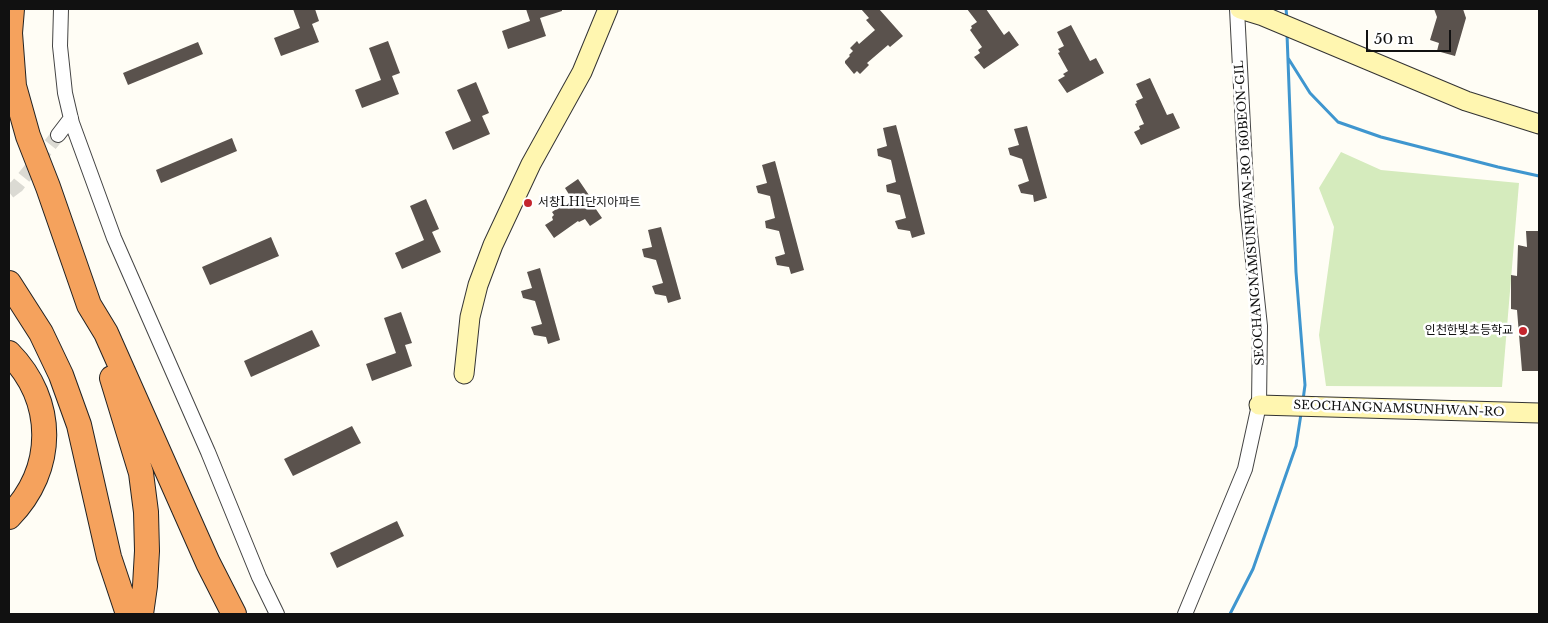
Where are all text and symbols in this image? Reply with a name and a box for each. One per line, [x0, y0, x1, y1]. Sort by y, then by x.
scale bar [1368, 20, 1453, 52]
text: 50 m [1374, 29, 1414, 48]
street label: SEOCHANGNAMSUNHWAN-RO 160BEON-GIL [1232, 60, 1268, 366]
place label: 서창LH1단지아파트 [538, 196, 640, 210]
marker: 서창LH1단지아파트 [522, 197, 534, 209]
place label: 인천한빛초등학교 [1425, 324, 1513, 338]
marker: 인천한빛초등학교 [1517, 325, 1529, 337]
street label: SEOCHANGNAMSUNHWAN-RO [1293, 398, 1505, 420]

